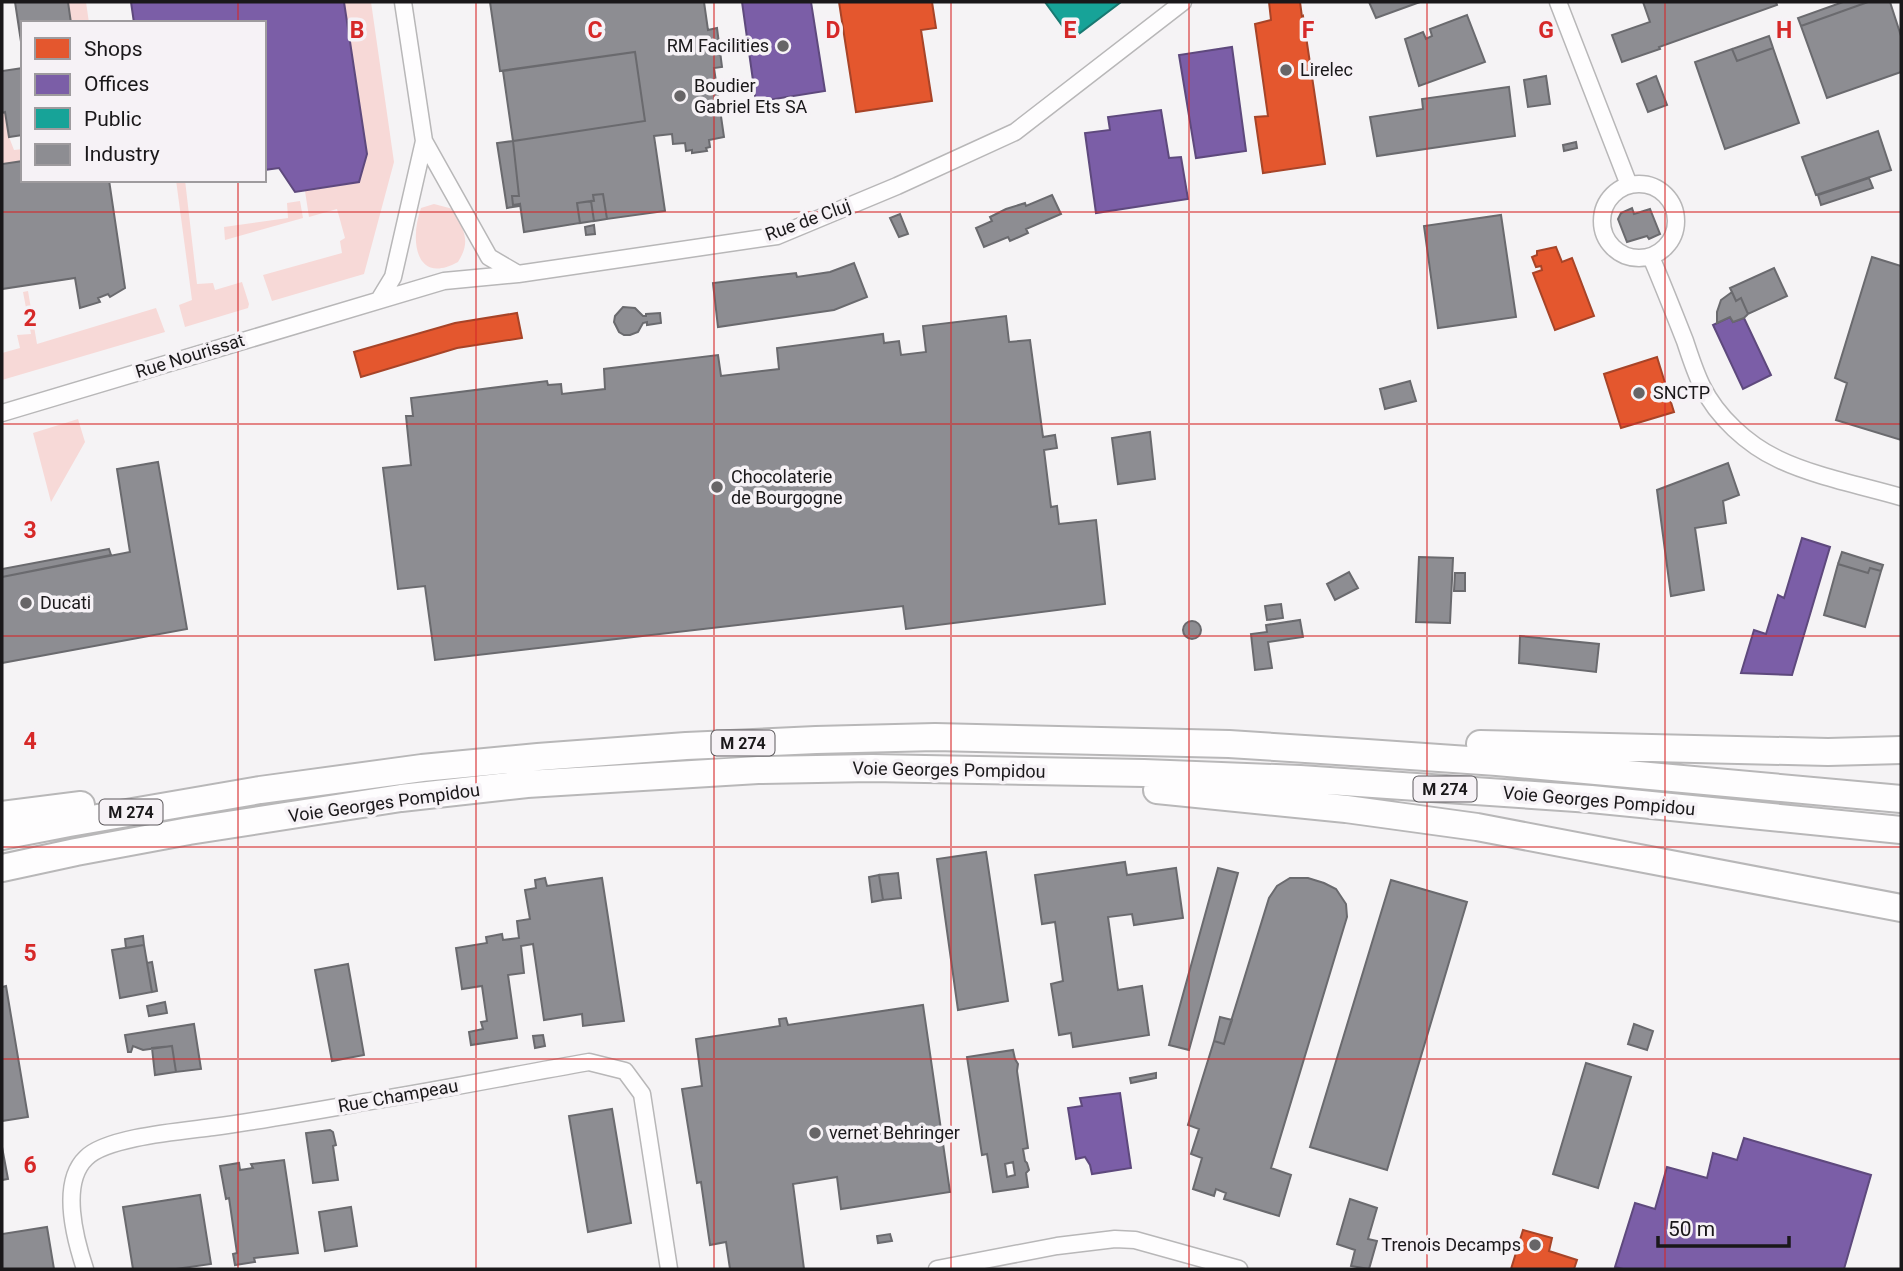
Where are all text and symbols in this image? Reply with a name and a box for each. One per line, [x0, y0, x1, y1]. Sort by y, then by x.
text: B [350, 17, 364, 44]
text: C [587, 17, 603, 44]
text: D [826, 17, 840, 44]
text: E [1064, 17, 1077, 44]
text: F [1302, 17, 1315, 44]
text: G [1538, 17, 1554, 44]
text: H [1776, 17, 1792, 44]
legend [21, 21, 266, 182]
place label: RM Facilities [667, 35, 769, 56]
text: Shops [84, 37, 143, 61]
marker: RM Facilities [775, 38, 791, 54]
place label: Lirelec [1300, 59, 1353, 80]
marker: Lirelec [1278, 62, 1294, 78]
text: Offices [84, 72, 149, 96]
place label: Boudier Gabriel Ets SA [694, 75, 808, 117]
marker: Boudier Gabriel Ets SA [672, 88, 688, 104]
text: Public [84, 107, 142, 131]
text: Industry [84, 142, 160, 166]
street label: Rue de Cluj [762, 194, 853, 245]
text: 2 [23, 305, 37, 332]
street label: Rue Nourissat [133, 329, 247, 382]
place label: SNCTP [1653, 382, 1710, 403]
marker: SNCTP [1631, 385, 1647, 401]
place label: Chocolaterie de Bourgogne [731, 466, 842, 508]
marker: Chocolaterie de Bourgogne [709, 479, 725, 495]
text: 3 [23, 517, 37, 544]
place label: Ducati [40, 592, 91, 613]
marker: Ducati [18, 595, 34, 611]
text: 4 [23, 728, 37, 755]
road number: M 274 [712, 730, 774, 756]
street label: Voie Georges Pompidou [852, 757, 1046, 782]
road number: M 274 [1414, 776, 1476, 802]
street label: Voie Georges Pompidou [287, 779, 481, 826]
street label: Voie Georges Pompidou [1502, 782, 1696, 819]
road number: M 274 [100, 800, 162, 824]
text: 5 [23, 940, 37, 967]
street label: Rue Champeau [336, 1075, 460, 1116]
place label: vernet Behringer [829, 1122, 960, 1143]
marker: vernet Behringer [807, 1125, 823, 1141]
text: 6 [23, 1152, 37, 1179]
scale bar [1658, 1204, 1789, 1248]
text: 50 m [1668, 1217, 1715, 1241]
place label: Trenois Decamps [1381, 1234, 1521, 1255]
marker: Trenois Decamps [1527, 1237, 1543, 1253]

